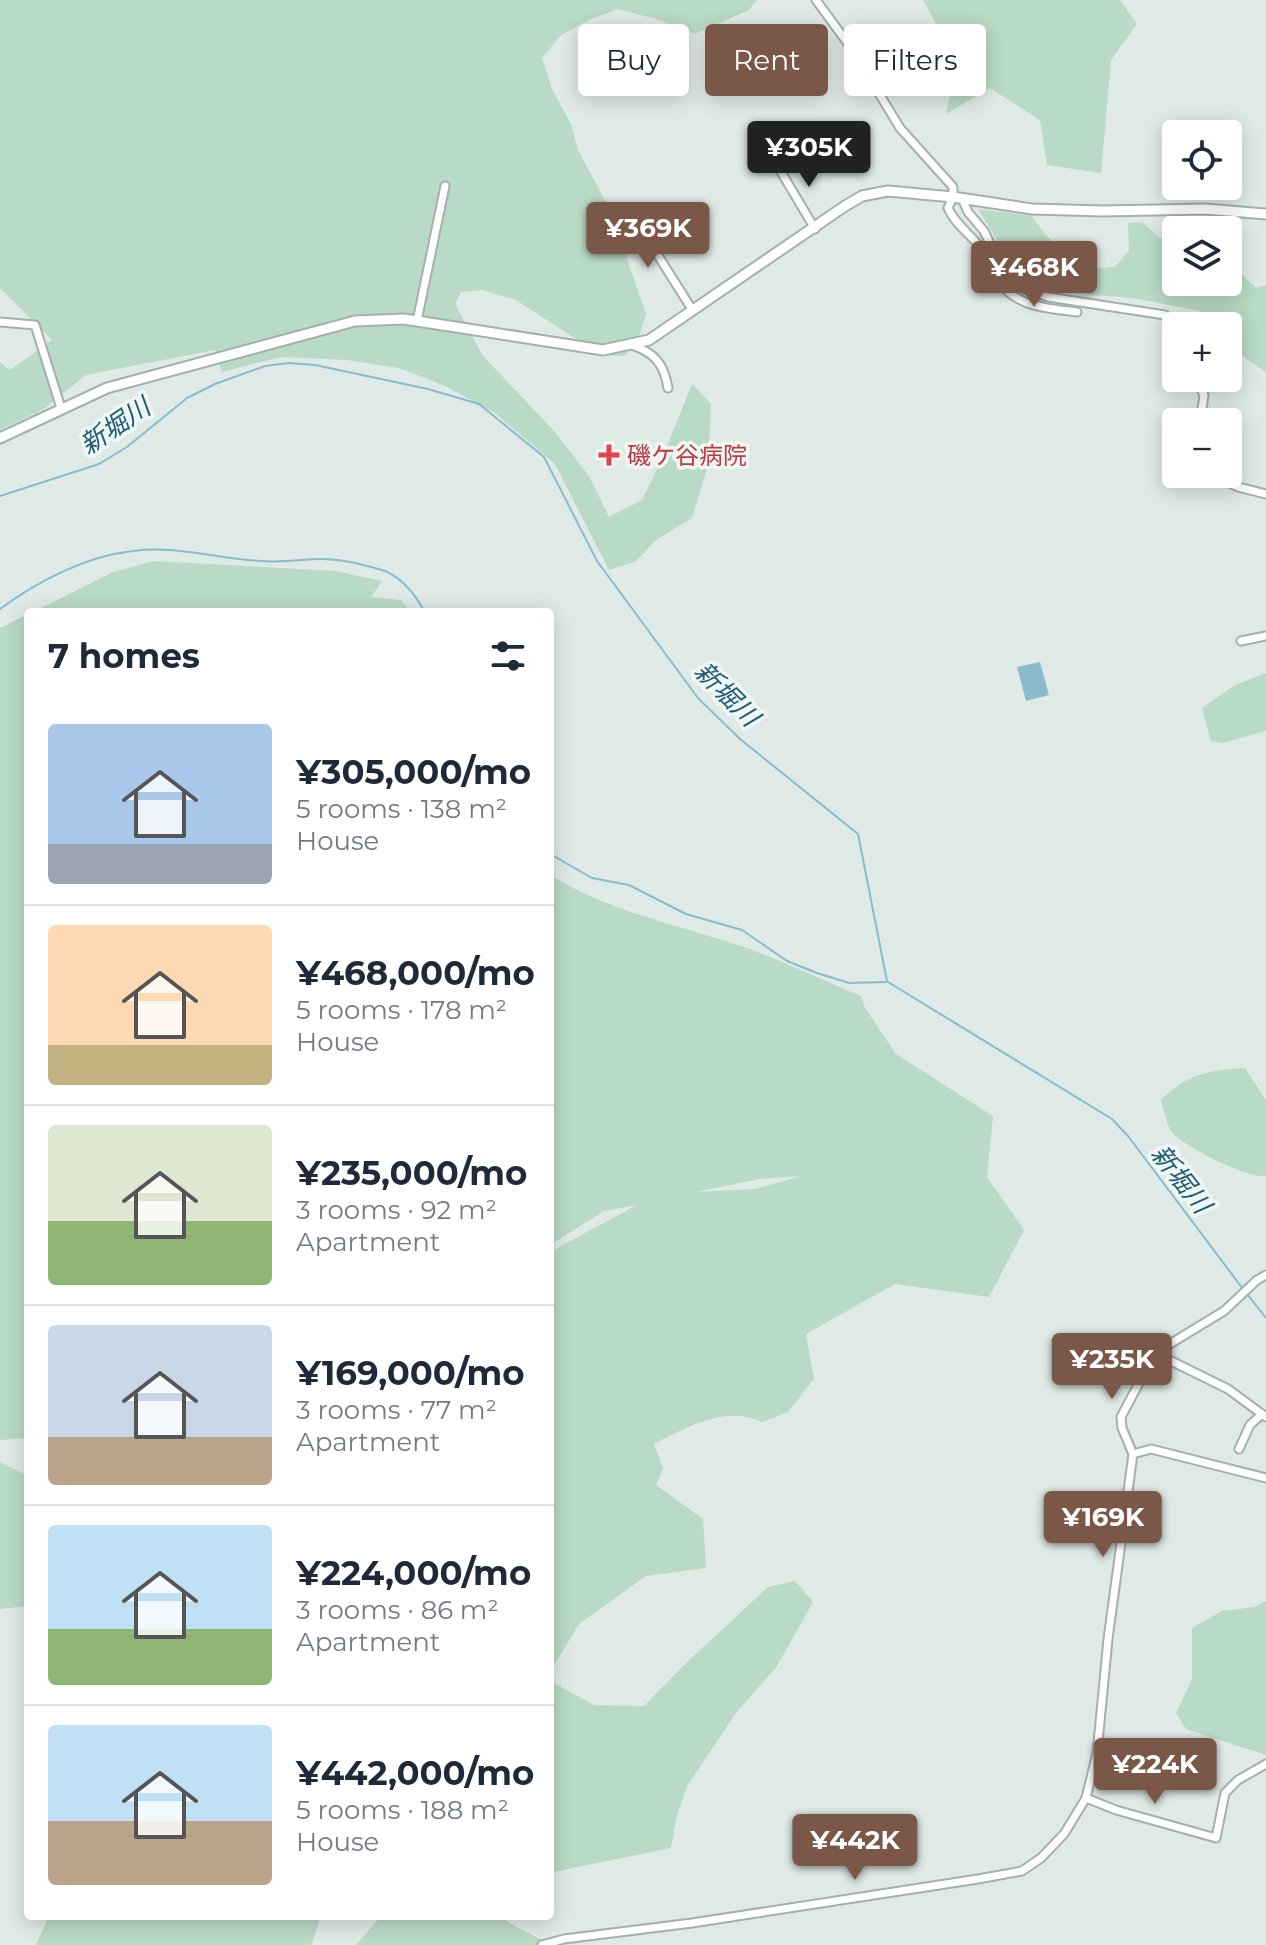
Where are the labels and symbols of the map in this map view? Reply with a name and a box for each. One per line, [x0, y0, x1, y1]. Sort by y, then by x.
pin: ¥305K [753, 121, 865, 189]
pin: ¥369K [592, 202, 704, 270]
pin: ¥468K [978, 241, 1090, 309]
water label: 新堀川 [74, 389, 159, 461]
place label: 磯ケ谷病院 [627, 441, 747, 470]
marker: 磯ケ谷病院 [598, 444, 620, 466]
water label: 新堀川 [688, 655, 768, 735]
water label: 新堀川 [1144, 1138, 1219, 1222]
pin: ¥235K [1056, 1333, 1168, 1401]
pin: ¥169K [1047, 1491, 1159, 1559]
pin: ¥224K [1099, 1738, 1211, 1806]
pin: ¥442K [799, 1814, 911, 1882]

